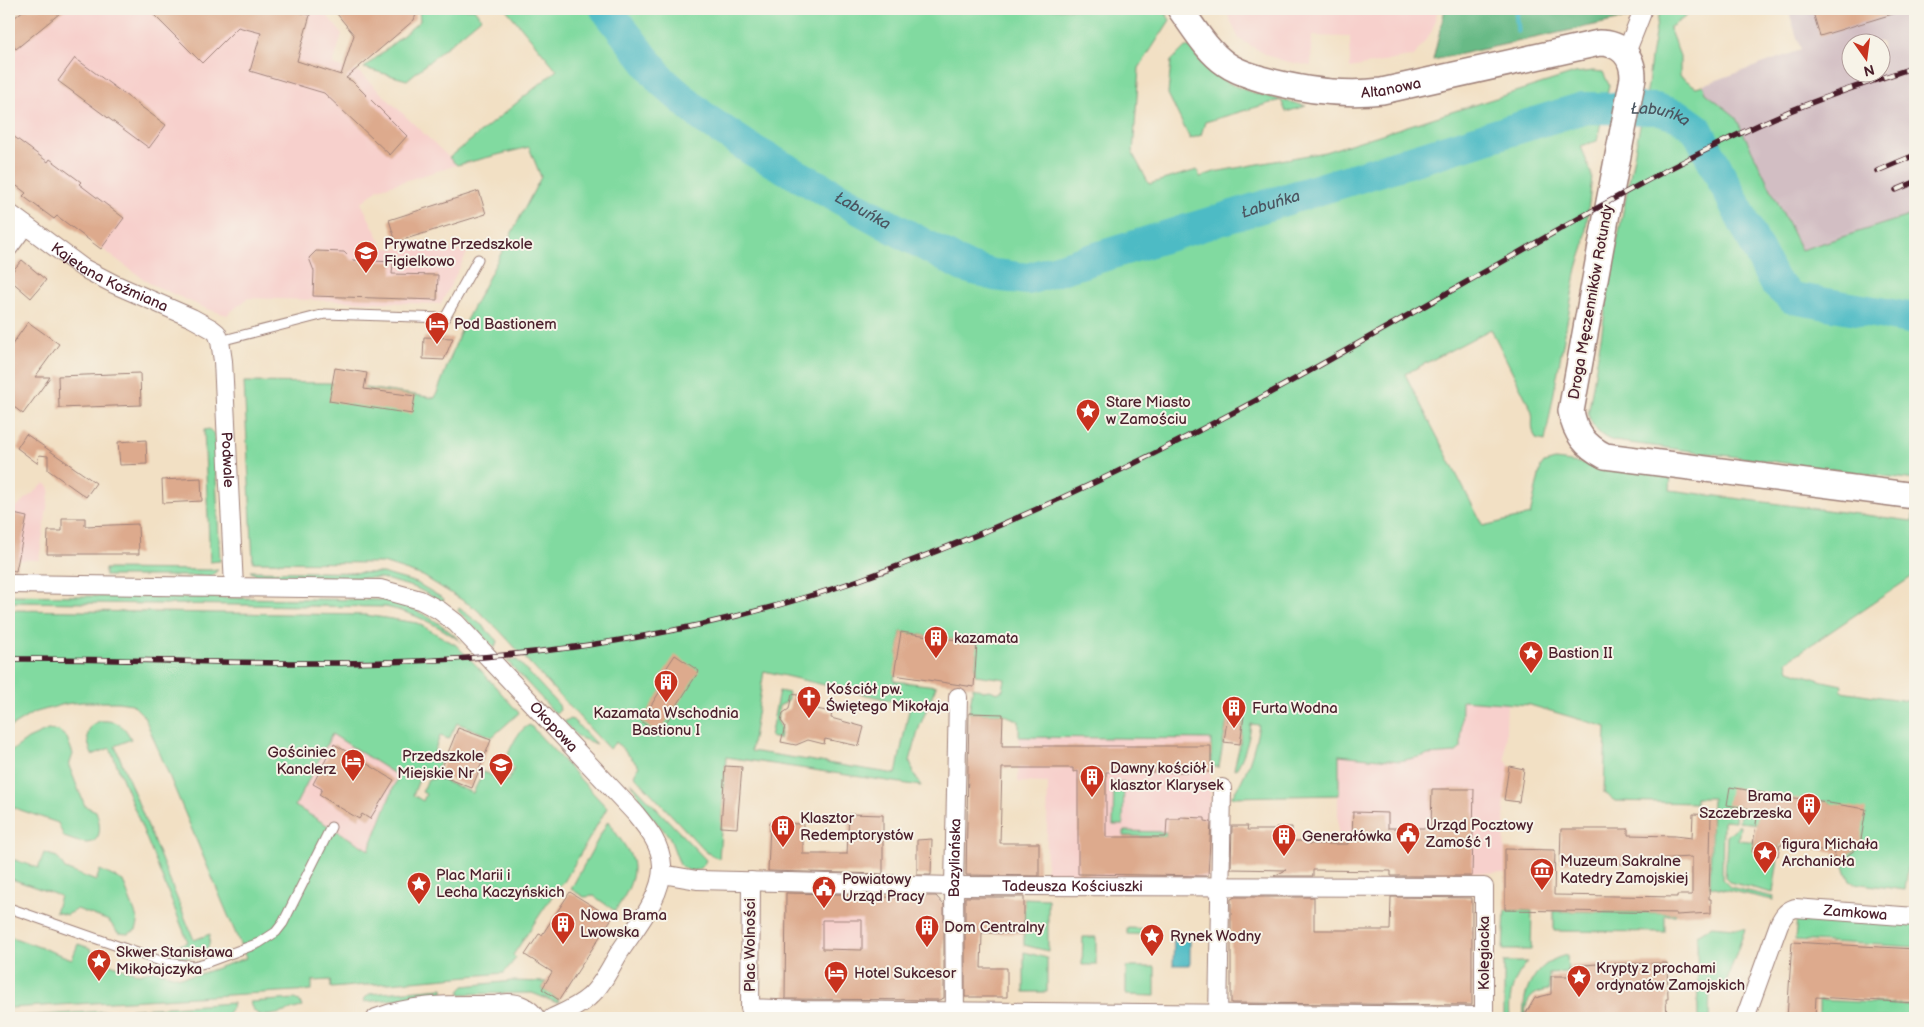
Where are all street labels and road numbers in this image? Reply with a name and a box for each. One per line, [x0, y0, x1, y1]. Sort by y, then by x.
street label: Altanowa [1361, 73, 1423, 102]
street label: Droga Męczenników Rotundy [1565, 203, 1618, 401]
street label: Kajetana Koźmiana [47, 238, 171, 316]
street label: Podwale [217, 431, 239, 488]
street label: Okopowa [525, 697, 582, 756]
street label: Bazyliańska [944, 818, 965, 898]
street label: Tadeusza Kościuszki [1002, 877, 1143, 896]
street label: Plac Wolności [741, 898, 760, 992]
street label: Zamkowa [1822, 901, 1888, 924]
street label: Kolegiacka [1475, 916, 1494, 990]

